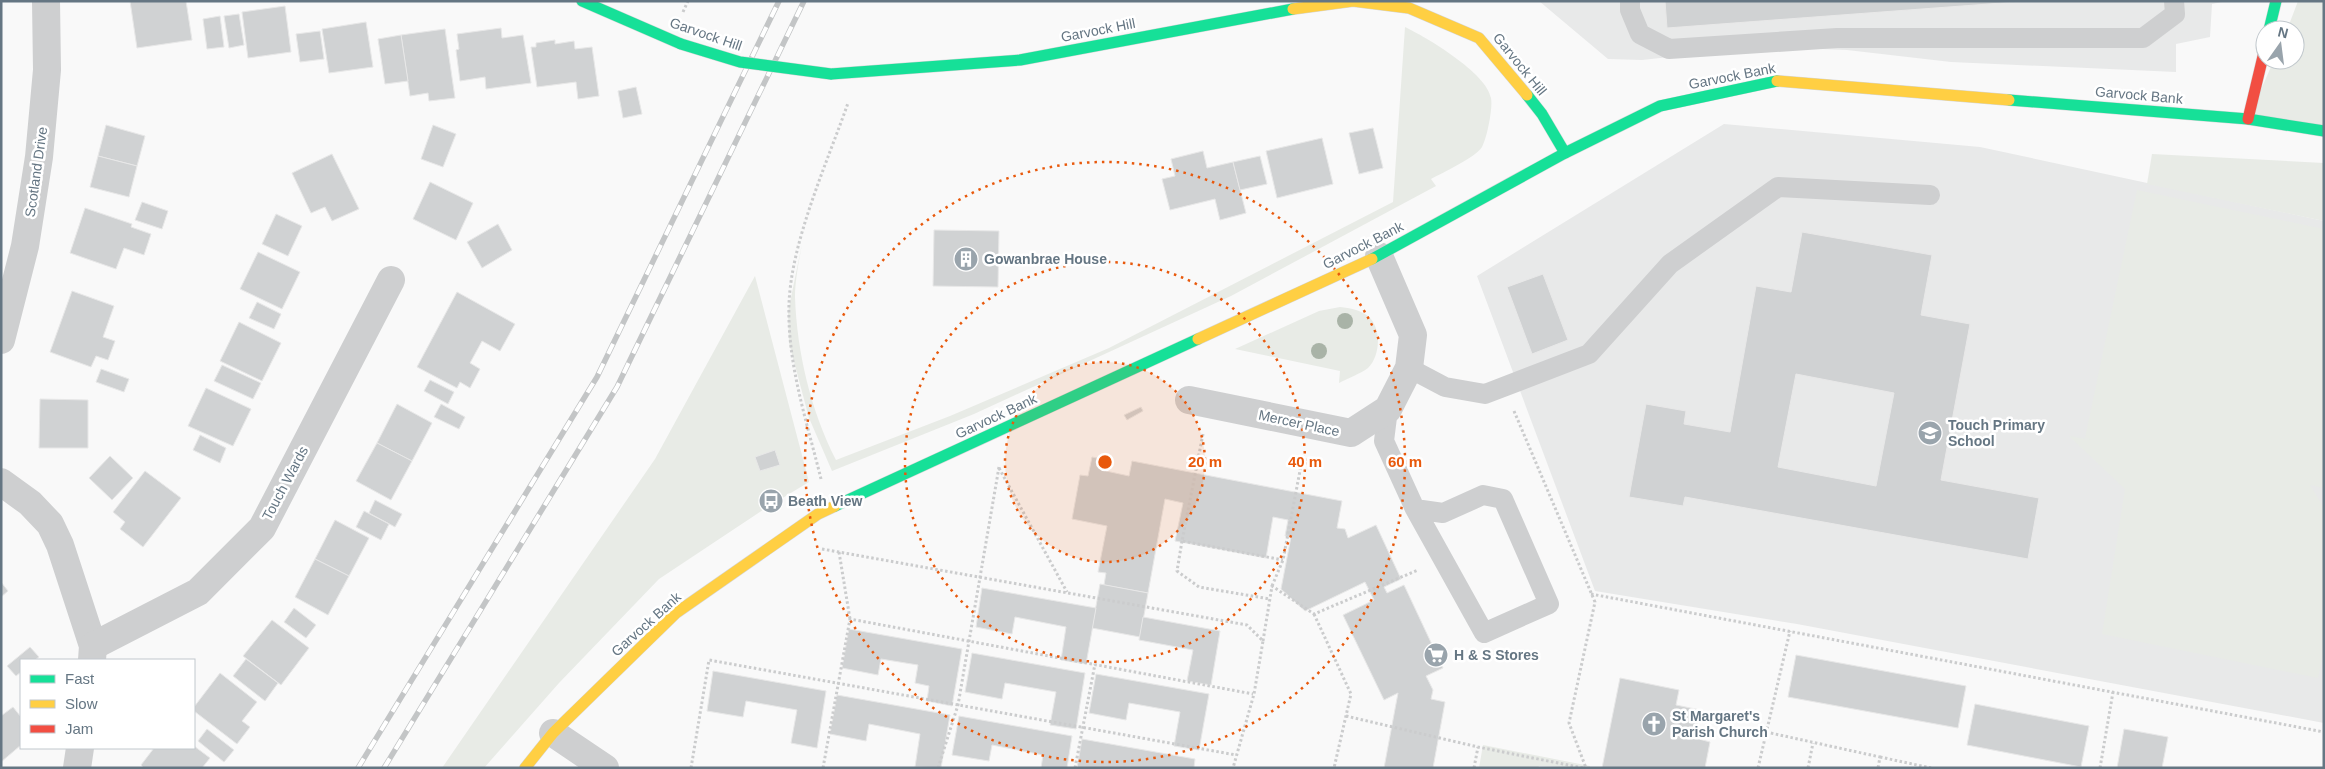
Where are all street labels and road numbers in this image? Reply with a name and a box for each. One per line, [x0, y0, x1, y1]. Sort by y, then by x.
street label: Garvock Hill [668, 14, 744, 54]
street label: Garvock Hill [1059, 15, 1137, 45]
street label: Garvock Hill [1490, 30, 1550, 98]
street label: Garvock Bank [1687, 60, 1778, 92]
street label: Garvock Bank [2095, 83, 2184, 107]
street label: Scotland Drive [22, 126, 50, 218]
street label: Garvock Bank [1320, 217, 1407, 272]
street label: Garvock Bank [953, 390, 1040, 442]
street label: Mercer Place [1257, 407, 1341, 439]
street label: Touch Wards [259, 443, 311, 523]
street label: Garvock Bank [608, 588, 685, 659]

